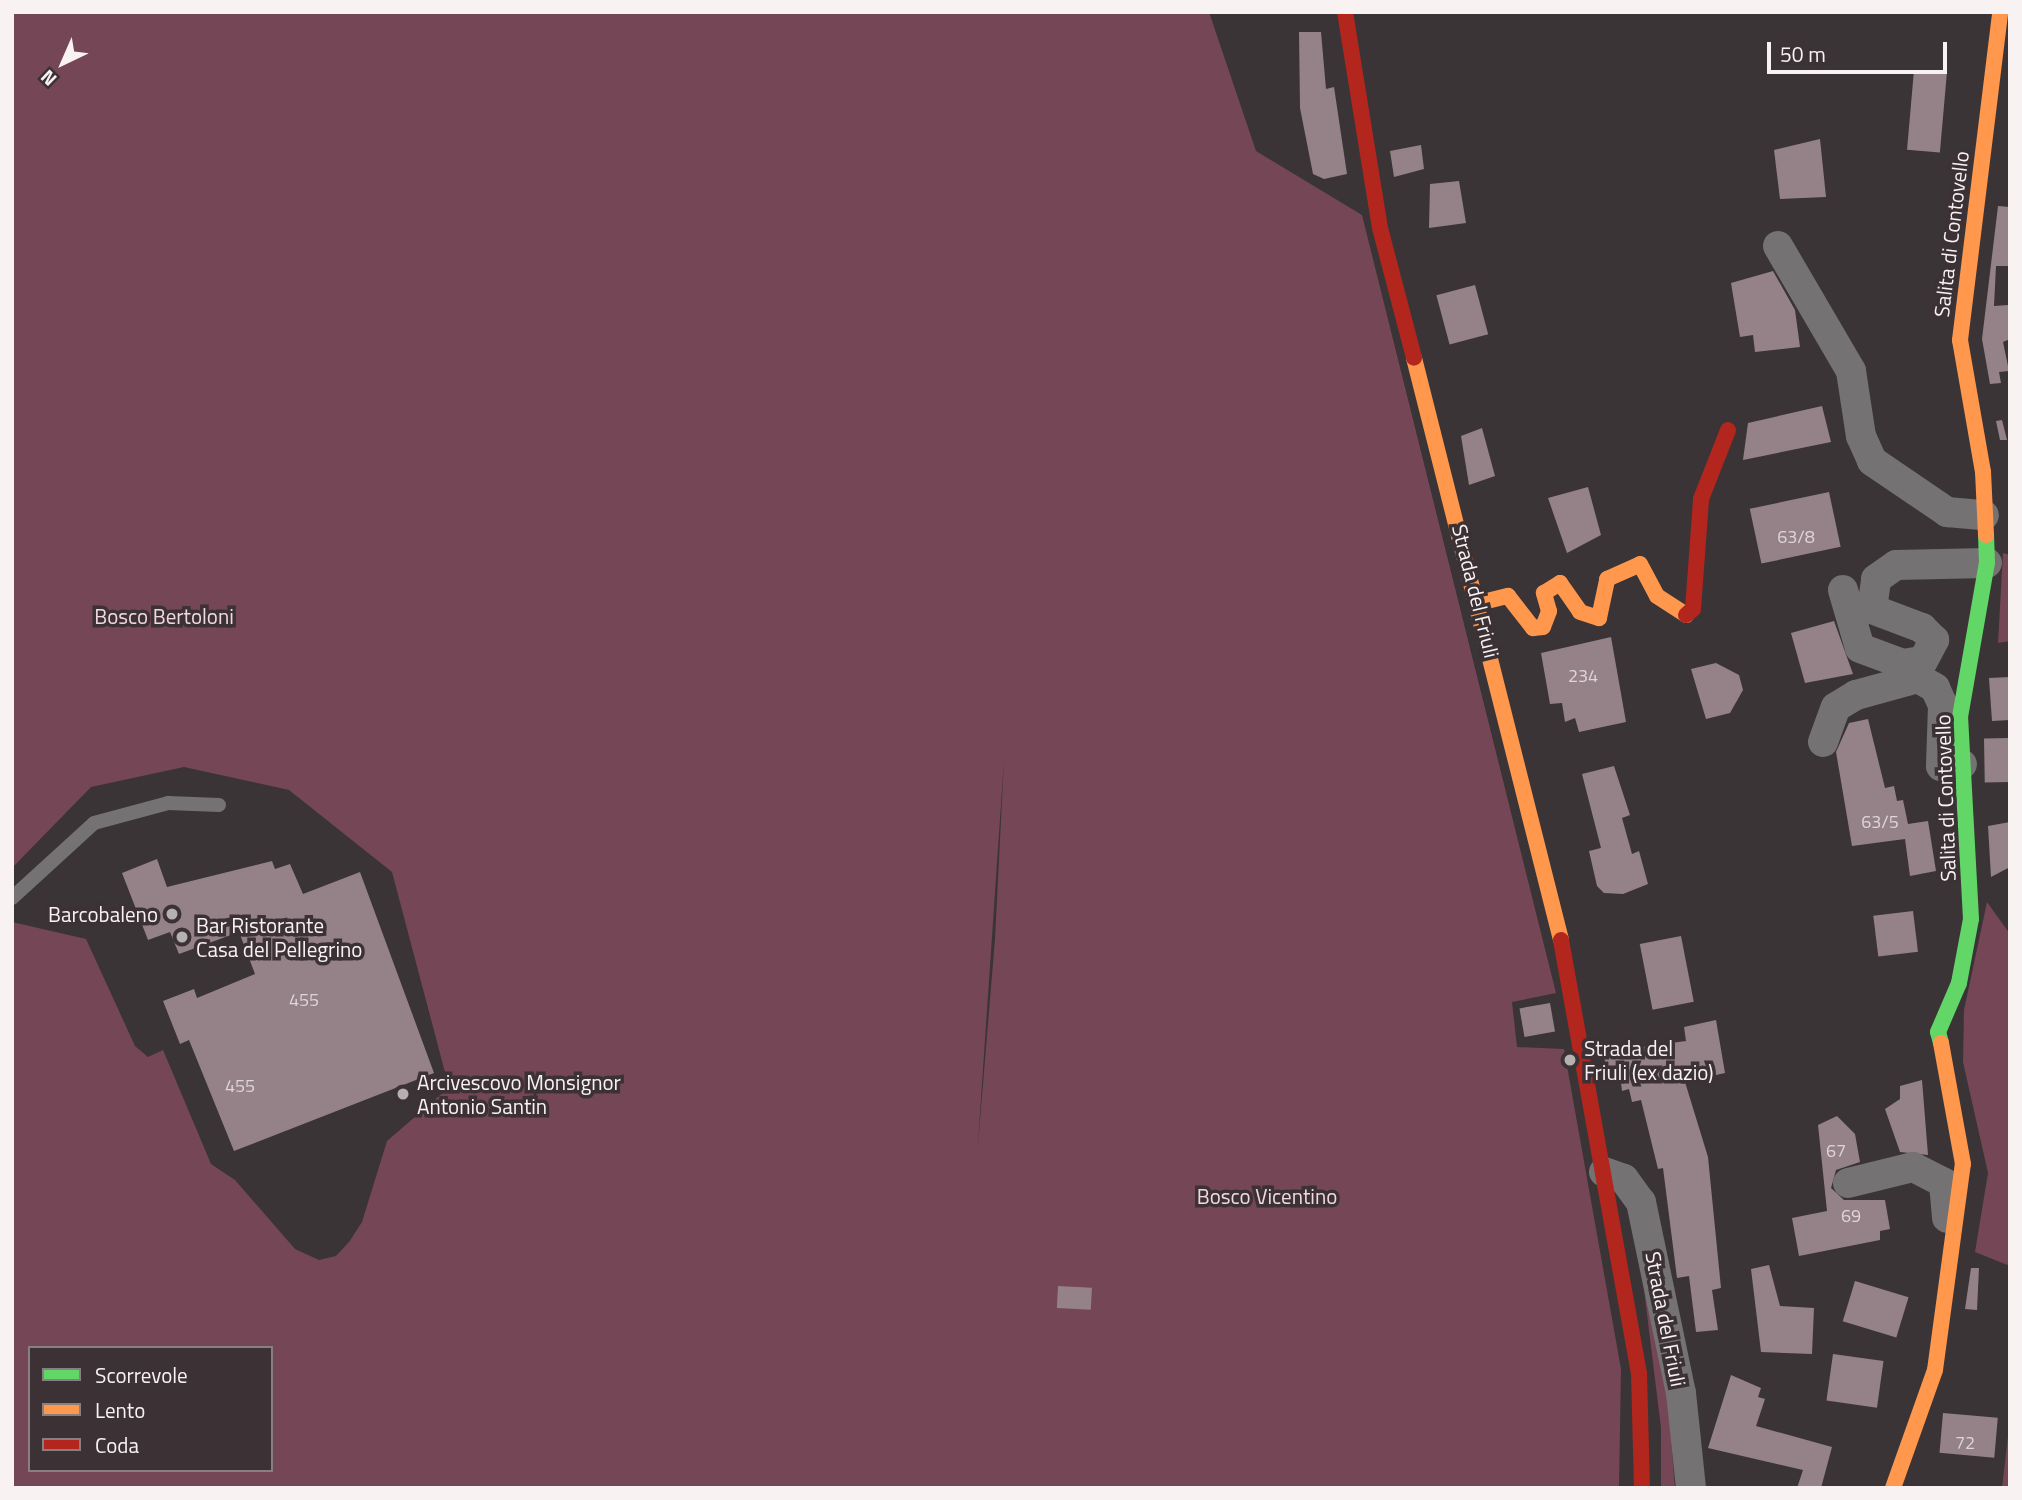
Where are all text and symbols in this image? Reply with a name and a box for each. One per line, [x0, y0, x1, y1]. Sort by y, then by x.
north arrow [28, 28, 98, 98]
scale bar [1770, 28, 1950, 72]
text: 50 m [1780, 38, 1826, 70]
text: N [33, 63, 63, 93]
street label: Salita di Contovello [1928, 149, 1974, 319]
street label: Strada del Friuli [1447, 522, 1505, 660]
house number: 63/8 [1777, 526, 1815, 548]
park label: Bosco Bertoloni [94, 603, 234, 629]
house number: 234 [1568, 665, 1598, 687]
street label: Salita di Contovello [1929, 714, 1961, 882]
house number: 63/5 [1861, 811, 1899, 833]
place label: Barcobaleno [48, 901, 158, 927]
marker: Barcobaleno [164, 906, 180, 922]
place label: Bar Ristorante Casa del Pellegrino [196, 912, 362, 962]
marker: Bar Ristorante Casa del Pellegrino [174, 929, 190, 945]
house number: 455 [289, 989, 319, 1011]
place label: Strada del Friuli (ex dazio) [1584, 1035, 1714, 1085]
marker: Strada del Friuli (ex dazio) [1562, 1052, 1578, 1068]
place label: Arcivescovo Monsignor Antonio Santin [417, 1069, 621, 1119]
house number: 455 [225, 1075, 255, 1097]
marker: Arcivescovo Monsignor Antonio Santin [395, 1086, 411, 1102]
house number: 67 [1826, 1140, 1846, 1162]
park label: Bosco Vicentino [1197, 1183, 1337, 1209]
house number: 69 [1841, 1205, 1861, 1227]
street label: Strada del Friuli [1641, 1249, 1691, 1389]
legend [28, 1346, 273, 1472]
text: Scorrevole [95, 1359, 188, 1391]
text: Lento [95, 1394, 145, 1426]
text: Coda [95, 1429, 139, 1461]
house number: 72 [1955, 1432, 1975, 1454]

